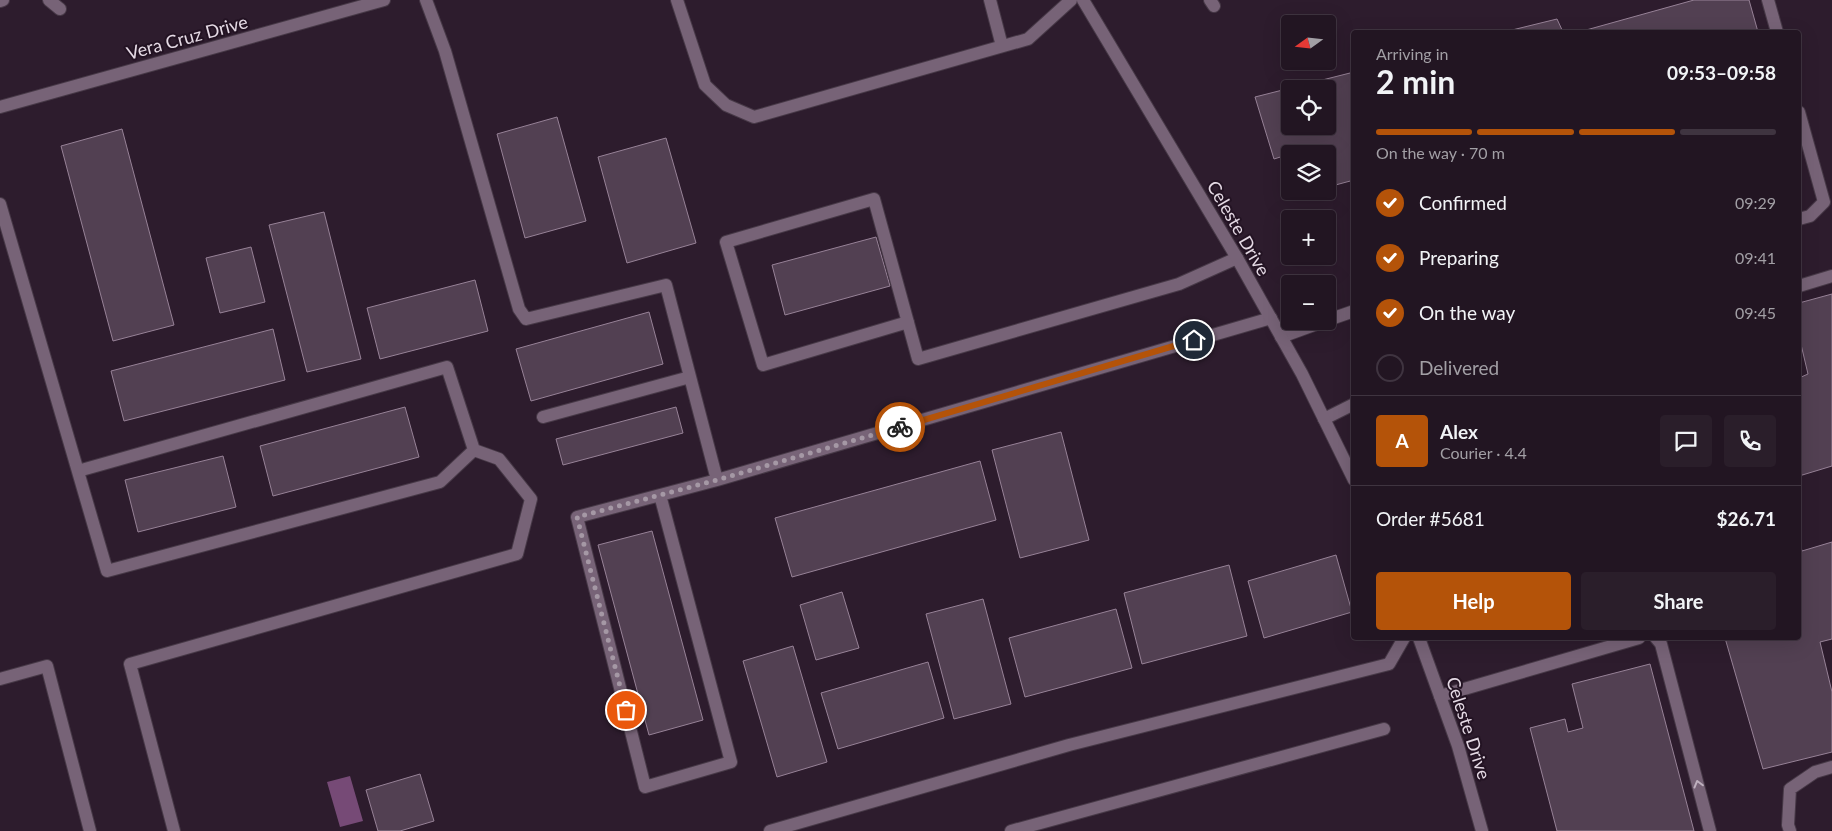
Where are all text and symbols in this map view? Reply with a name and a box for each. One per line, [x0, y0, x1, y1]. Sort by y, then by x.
street label: Vera Cruz Drive [124, 10, 250, 64]
north arrow [1281, 15, 1336, 70]
map controls [1281, 15, 1336, 330]
text: Arriving in [1376, 44, 1449, 63]
text: 09:53–09:58 [1667, 61, 1776, 84]
text: 2 min [1376, 62, 1455, 101]
button: locate [1281, 80, 1336, 135]
text: On the way · 70 m [1376, 143, 1505, 162]
button: layers [1281, 145, 1336, 200]
street label: Celeste Drive [1203, 176, 1275, 280]
icon: check [1376, 189, 1404, 217]
text: Confirmed [1419, 191, 1507, 214]
text: 09:29 [1735, 193, 1776, 212]
button: + [1281, 210, 1336, 265]
icon: check [1376, 244, 1404, 272]
text: Preparing [1419, 246, 1499, 269]
text: 09:41 [1735, 248, 1776, 267]
button: − [1281, 275, 1336, 330]
icon: check [1376, 299, 1404, 327]
text: On the way [1419, 301, 1515, 324]
text: 09:45 [1735, 303, 1776, 322]
pin [1173, 319, 1215, 361]
icon: home [1180, 326, 1208, 354]
text: Delivered [1419, 356, 1499, 379]
courier [875, 402, 925, 452]
icon: bike [886, 413, 914, 441]
button: chat [1660, 415, 1712, 467]
button: phone [1724, 415, 1776, 467]
text: Alex [1440, 420, 1478, 443]
text: A [1395, 429, 1409, 452]
text: Courier · 4.4 [1440, 443, 1527, 462]
text: Order #5681 [1376, 507, 1485, 530]
text: $26.71 [1716, 507, 1776, 530]
button: Help [1376, 572, 1571, 630]
button: Share [1581, 572, 1776, 630]
street label: Celeste Drive [1442, 674, 1496, 782]
pin [605, 689, 647, 731]
icon: bag [612, 696, 640, 724]
one-way arrow [1693, 780, 1703, 788]

